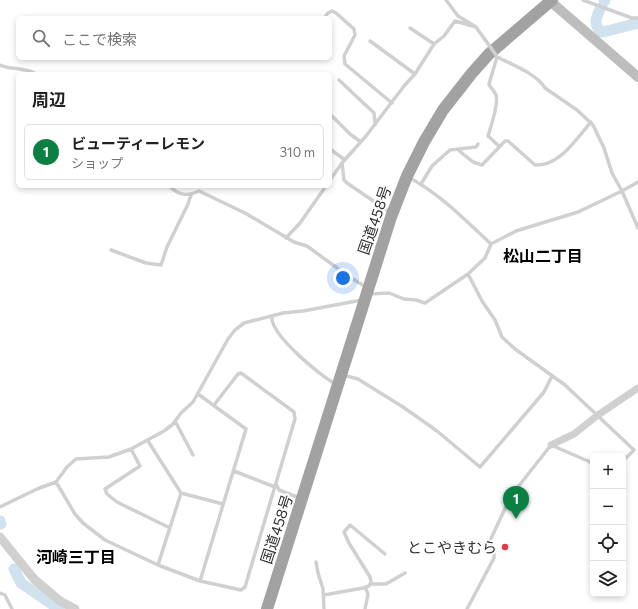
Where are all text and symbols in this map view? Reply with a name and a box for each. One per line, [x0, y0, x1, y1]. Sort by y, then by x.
search box [16, 16, 332, 60]
icon: search [30, 27, 52, 49]
text: ここで検索 [62, 30, 137, 48]
text: 周辺 [32, 89, 66, 110]
text: ビューティーレモン [71, 134, 205, 152]
text: 1 [43, 144, 49, 160]
text: 310 m [280, 144, 315, 160]
text: ショップ [71, 155, 123, 171]
street label: 国道458号 [354, 183, 394, 257]
district label: 松山二丁目 [503, 246, 583, 265]
your location [333, 268, 353, 288]
map controls [590, 453, 626, 597]
button: + [590, 453, 626, 489]
pin: 1 [503, 486, 529, 519]
button: − [590, 489, 626, 525]
street label: 国道458号 [256, 492, 296, 566]
button: locate [590, 525, 626, 561]
place label: とこやきむら [407, 538, 497, 556]
marker: とこやきむら [500, 542, 510, 552]
district label: 河崎三丁目 [36, 547, 116, 566]
button: layers [590, 561, 626, 597]

